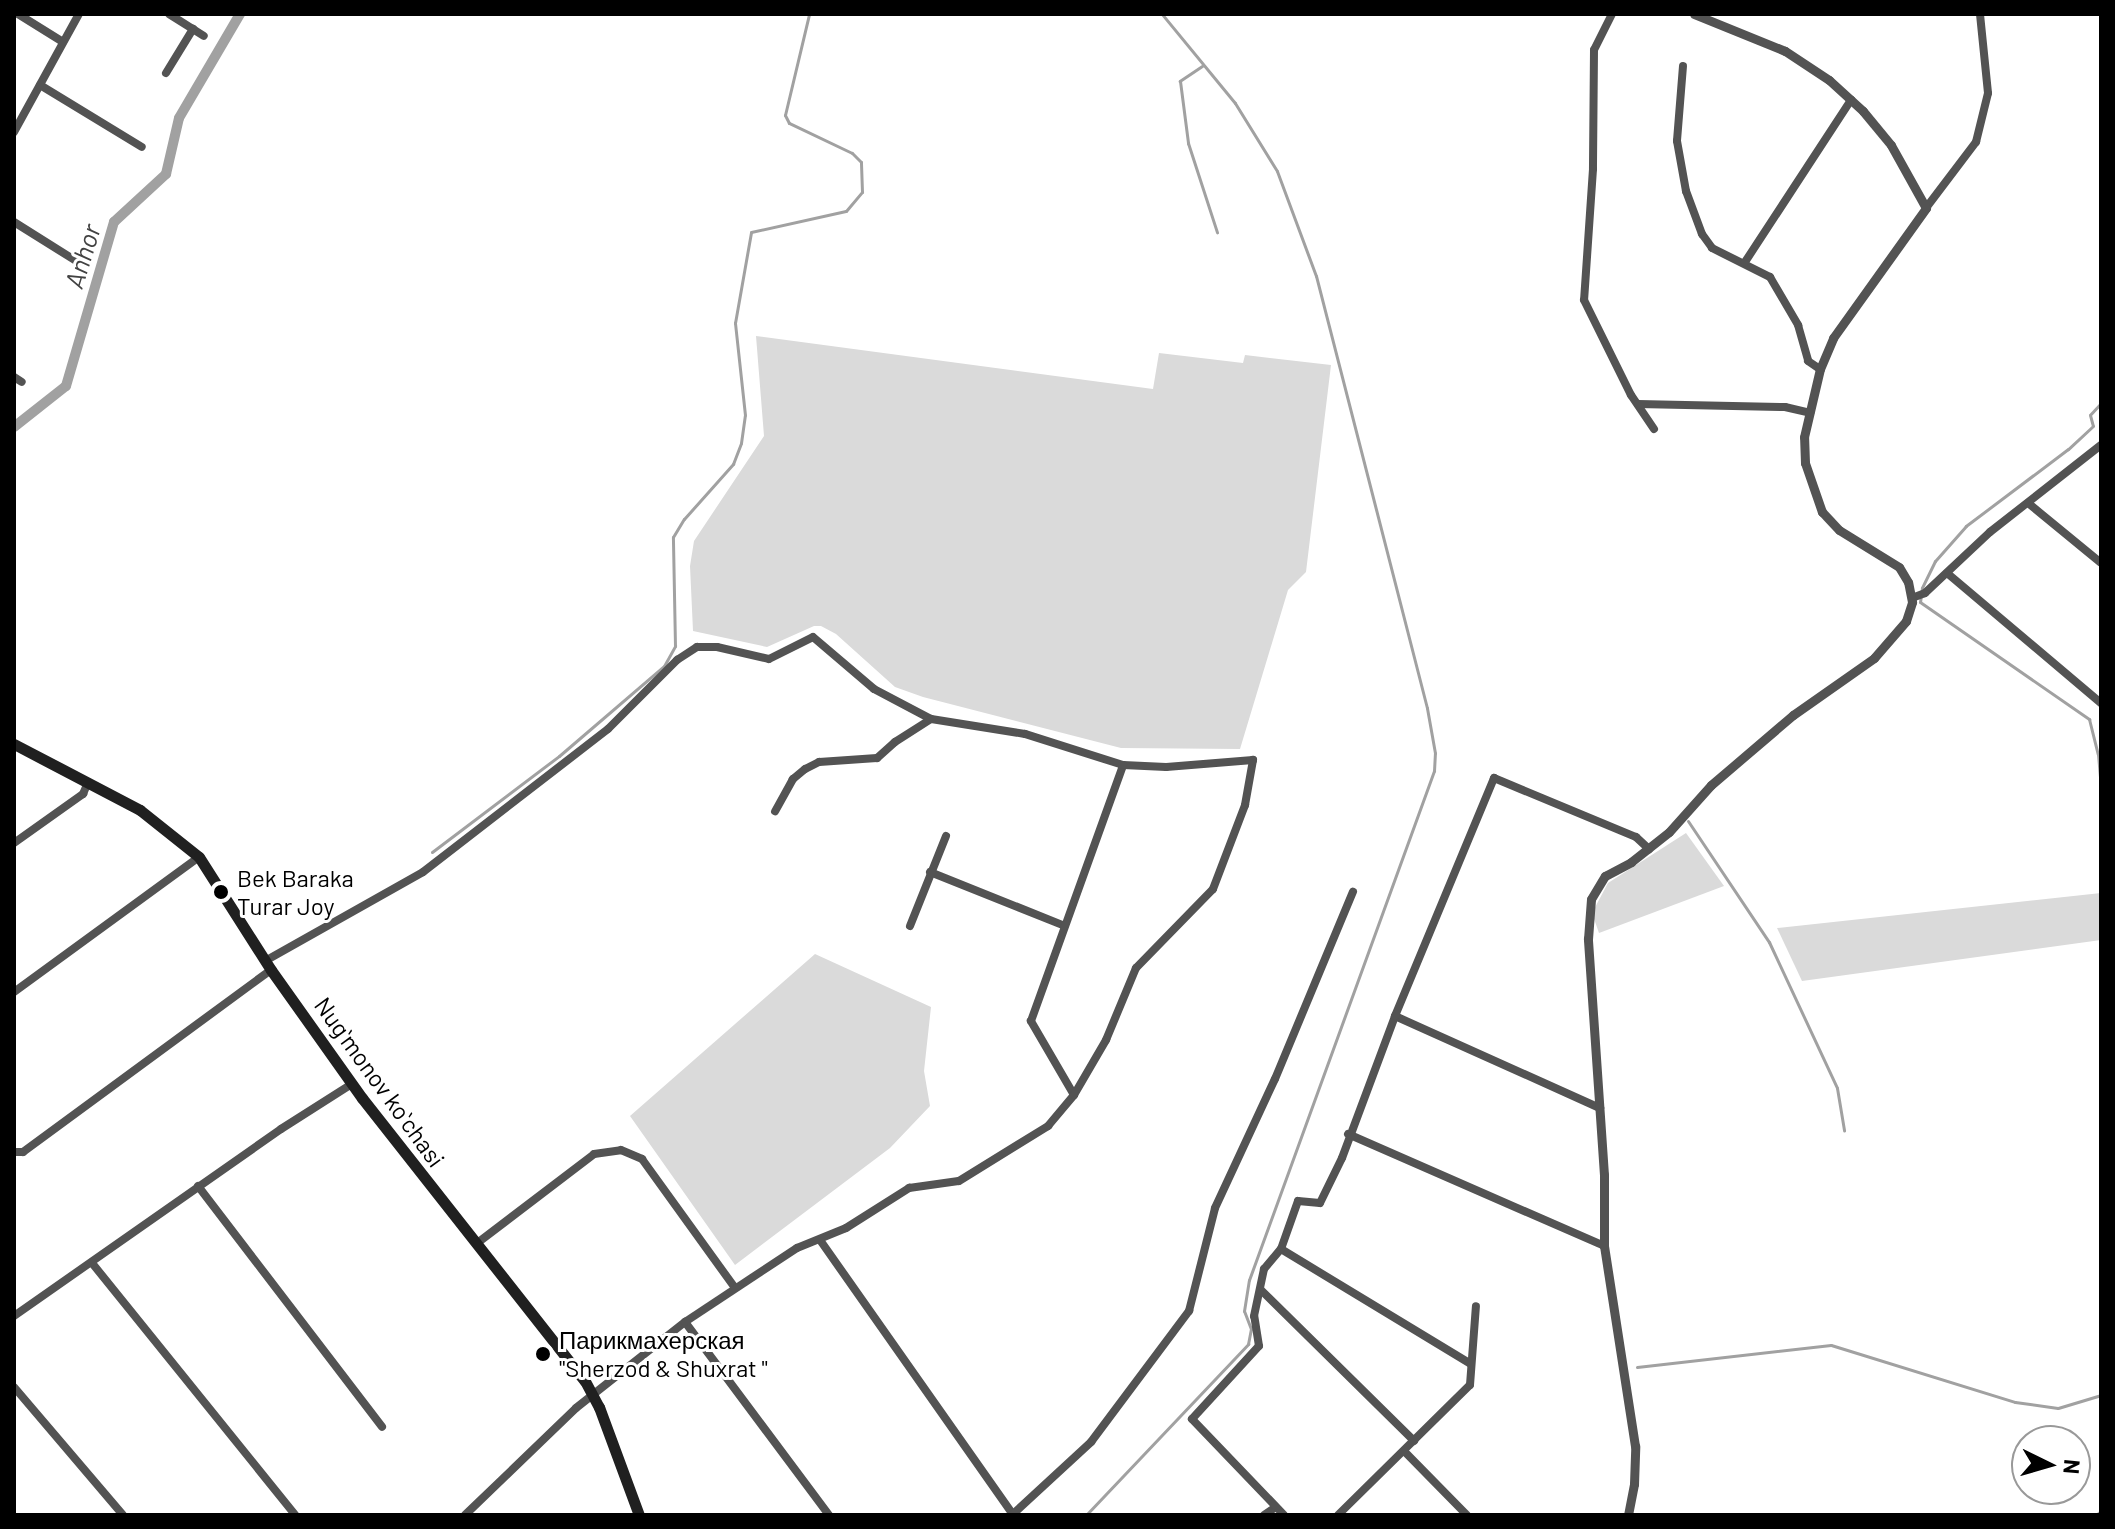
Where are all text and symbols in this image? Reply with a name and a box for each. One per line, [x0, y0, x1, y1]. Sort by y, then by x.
water label: Anhor [58, 220, 106, 292]
place label: Bek Baraka Turar Joy [237, 864, 354, 920]
marker: Bek Baraka Turar Joy [212, 883, 230, 901]
street label: Nugʻmonov koʻchasi [309, 991, 451, 1173]
place label: Парикмахерская "Sherzod & Shuxrat " [559, 1326, 768, 1382]
marker: Парикмахерская "Sherzod & Shuxrat " [534, 1345, 552, 1363]
north arrow [2011, 1425, 2091, 1505]
text: N [2059, 1458, 2087, 1475]

